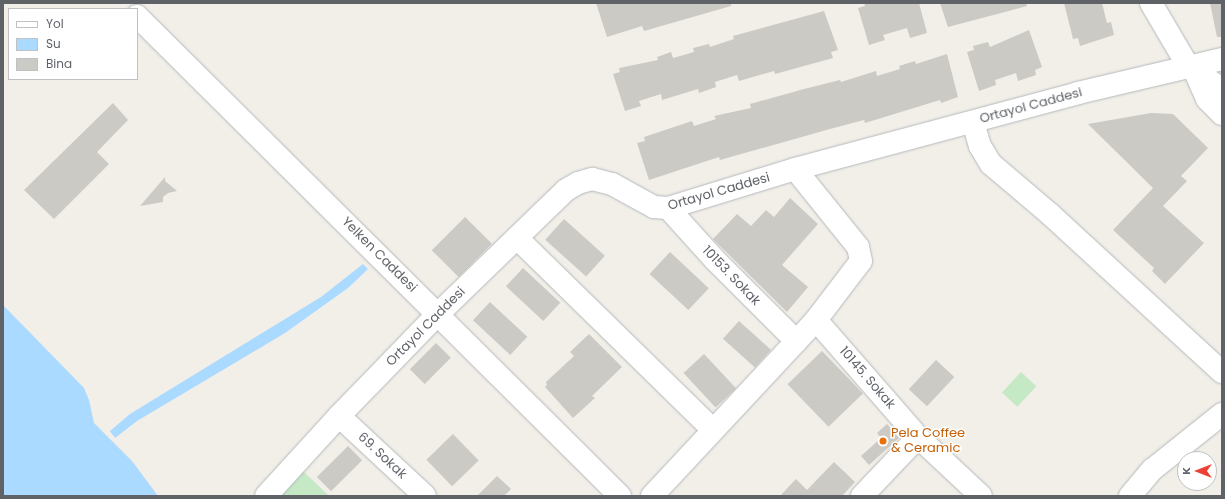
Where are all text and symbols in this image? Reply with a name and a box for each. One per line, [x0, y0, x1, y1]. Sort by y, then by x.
legend [8, 8, 138, 80]
text: Yol [46, 15, 64, 32]
text: Su [46, 35, 61, 52]
text: Bina [46, 55, 72, 72]
street label: Ortayol Caddesi [978, 85, 1084, 127]
street label: Ortayol Caddesi [666, 170, 772, 214]
street label: Yelken Caddesi [338, 214, 420, 296]
street label: 10153. Sokak [699, 243, 763, 309]
street label: Ortayol Caddesi [383, 284, 469, 370]
street label: 10145. Sokak [836, 344, 898, 412]
place label: Pela Coffee & Ceramic [891, 426, 965, 457]
street label: 69. Sokak [354, 430, 410, 482]
marker: Pela Coffee & Ceramic [878, 436, 888, 446]
north arrow [1177, 451, 1217, 491]
text: K [1178, 467, 1194, 475]

